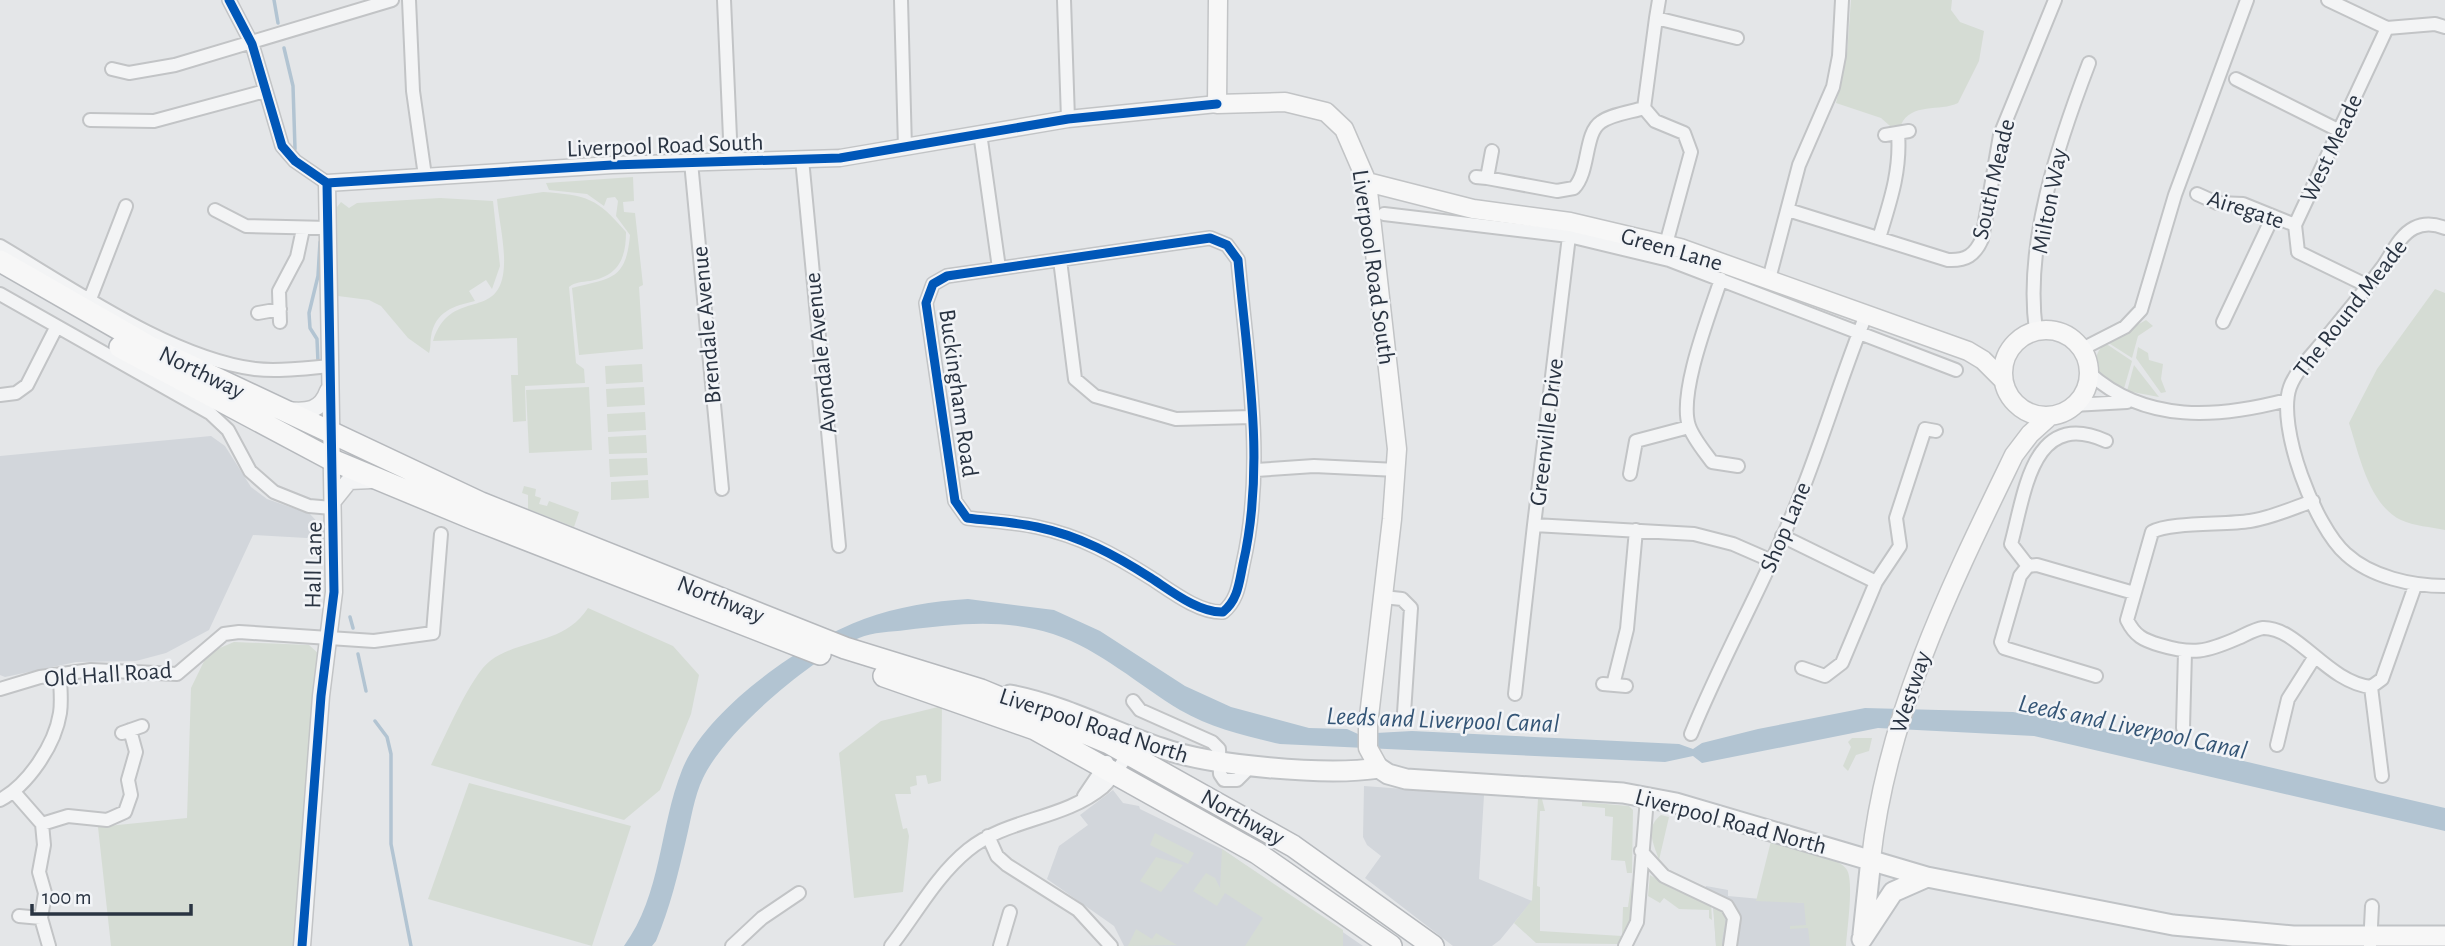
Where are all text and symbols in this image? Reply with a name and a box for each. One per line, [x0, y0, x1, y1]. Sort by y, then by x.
street label: West Meade [2297, 91, 2367, 206]
street label: South Meade [1968, 117, 2020, 242]
street label: Liverpool Road South [566, 131, 764, 161]
street label: Milton Way [2028, 146, 2072, 256]
street label: Liverpool Road South [1347, 168, 1399, 366]
street label: Airegate [2204, 186, 2287, 234]
street label: Green Lane [1618, 224, 1725, 276]
street label: The Round Meade [2290, 235, 2412, 382]
street label: Brendale Avenue [688, 245, 726, 405]
street label: Avondale Avenue [801, 271, 841, 435]
street label: Buckingham Road [934, 308, 982, 479]
street label: Northway [155, 342, 248, 404]
street label: Greenville Drive [1526, 357, 1568, 507]
street label: Shop Lane [1756, 479, 1816, 576]
street label: Hall Lane [301, 521, 327, 609]
street label: Northway [674, 572, 768, 628]
street label: Westway [1886, 648, 1935, 736]
street label: Old Hall Road [43, 659, 173, 691]
street label: Liverpool Road North [996, 684, 1191, 768]
water label: Leeds and Liverpool Canal [2016, 690, 2250, 764]
water label: Leeds and Liverpool Canal [1326, 703, 1560, 737]
street label: Northway [1197, 785, 1288, 851]
street label: Liverpool Road North [1632, 785, 1829, 859]
scale bar [32, 872, 191, 916]
text: 100 m [42, 887, 92, 908]

